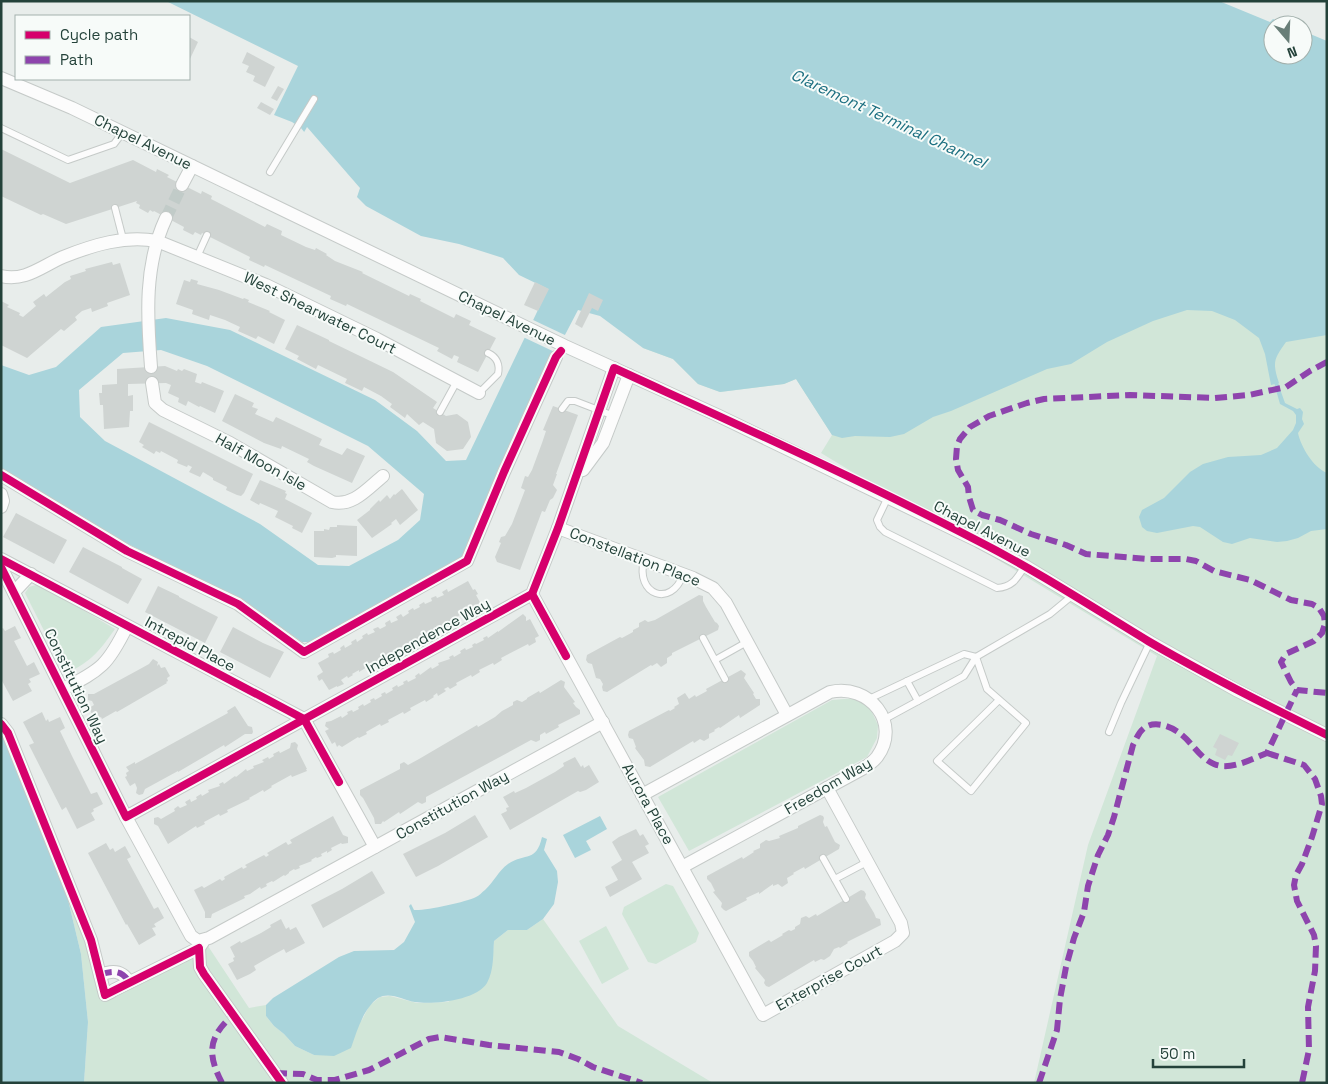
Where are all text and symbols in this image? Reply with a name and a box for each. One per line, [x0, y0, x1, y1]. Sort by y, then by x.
legend [15, 15, 190, 80]
north arrow [1263, 15, 1313, 65]
text: Cycle path [60, 25, 138, 44]
text: N [1285, 42, 1300, 62]
text: Path [60, 50, 93, 69]
water label: Claremont Terminal Channel [788, 64, 992, 174]
street label: Chapel Avenue [91, 110, 195, 173]
street label: West Shearwater Court [241, 267, 400, 358]
street label: Chapel Avenue [455, 286, 559, 349]
street label: Half Moon Isle [212, 429, 310, 494]
street label: Chapel Avenue [931, 496, 1034, 561]
street label: Constellation Place [567, 523, 703, 590]
street label: Independence Way [362, 594, 493, 678]
street label: Intrepid Place [142, 612, 239, 675]
street label: Constitution Way [40, 625, 113, 747]
street label: Freedom Way [781, 753, 875, 818]
street label: Aurora Place [618, 760, 679, 848]
street label: Constitution Way [392, 766, 511, 843]
street label: Enterprise Court [772, 940, 885, 1015]
scale bar [1153, 1036, 1244, 1068]
text: 50 m [1160, 1044, 1195, 1063]

